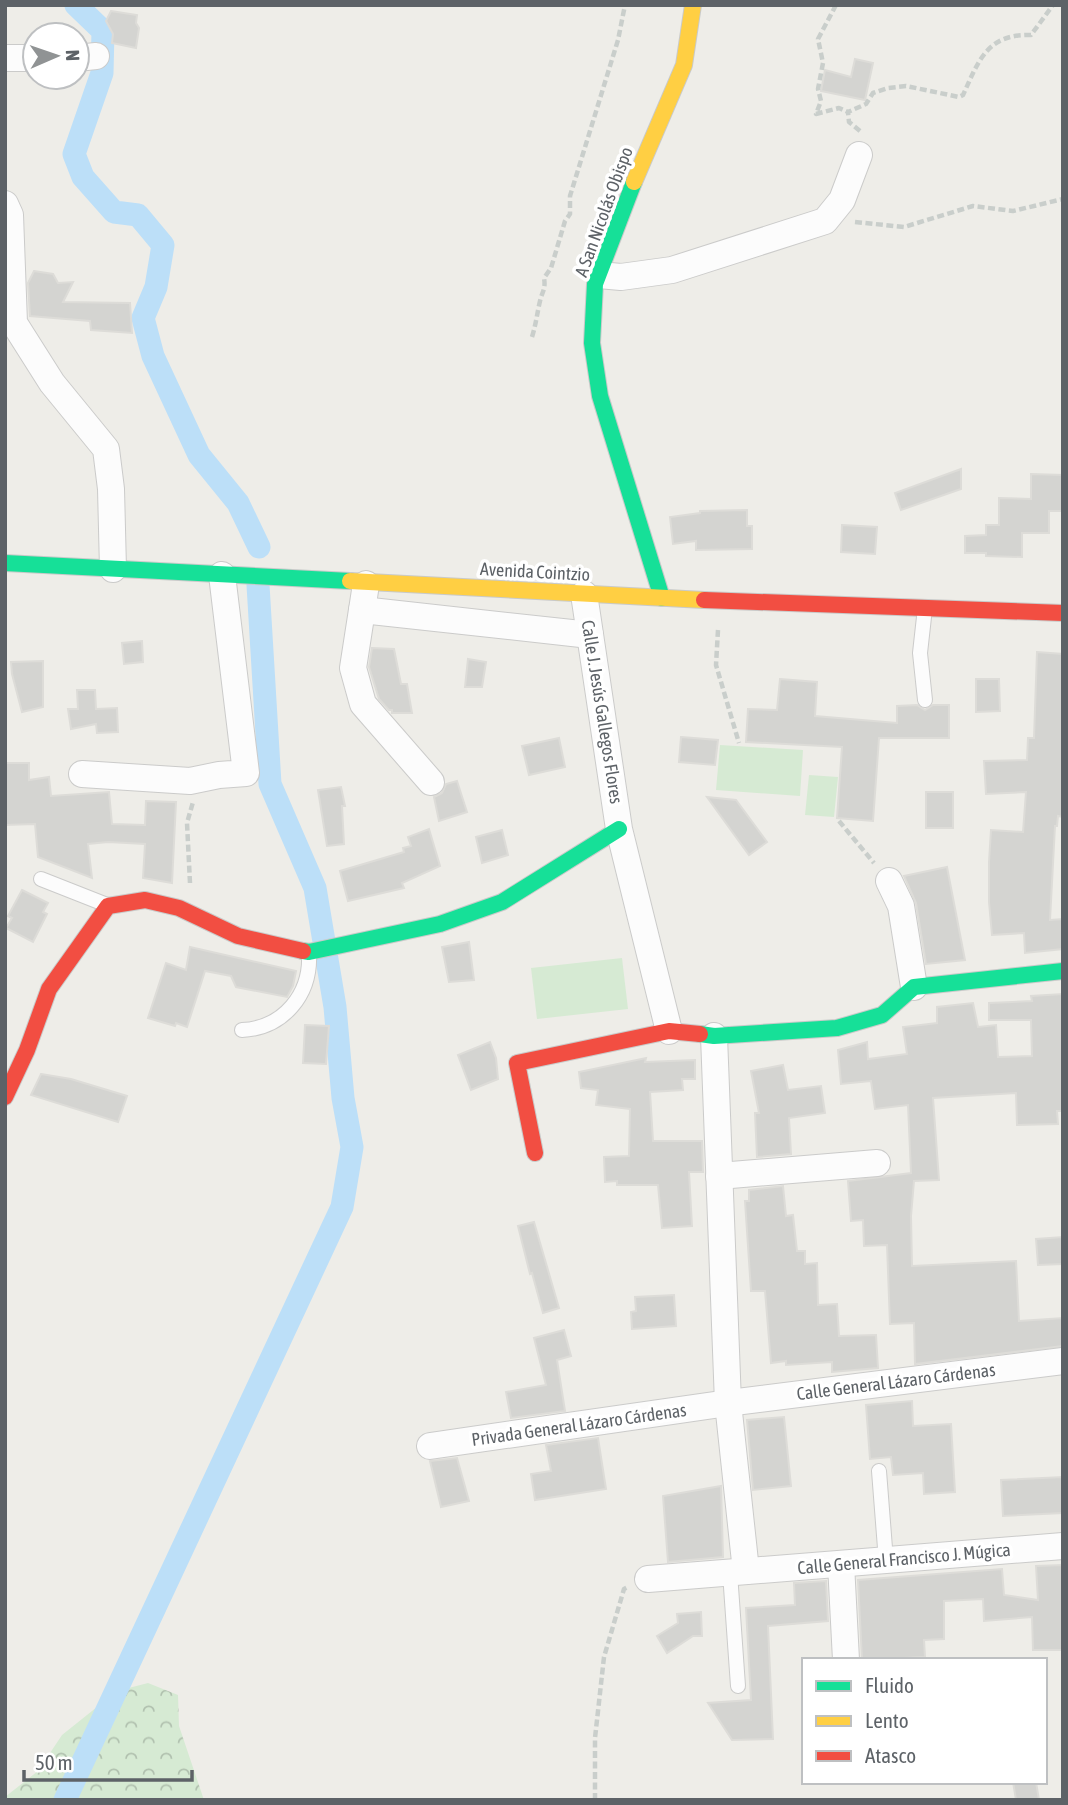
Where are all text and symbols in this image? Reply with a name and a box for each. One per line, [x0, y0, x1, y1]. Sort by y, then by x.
north arrow [21, 21, 91, 91]
text: N [62, 49, 84, 61]
street label: A San Nicolás Obispo [570, 144, 637, 280]
street label: Avenida Cointzio [479, 558, 591, 585]
street label: Calle J. Jesús Gallegos Flores [578, 619, 627, 805]
street label: Calle General Lázaro Cárdenas [795, 1359, 996, 1404]
street label: Privada General Lázaro Cárdenas [470, 1399, 688, 1450]
street label: Calle General Francisco J. Múgica [796, 1539, 1011, 1578]
legend [802, 1658, 1047, 1784]
text: Fluido [865, 1673, 914, 1697]
text: Lento [865, 1708, 909, 1732]
scale bar [24, 1738, 192, 1782]
text: Atasco [865, 1743, 916, 1767]
text: 50 m [35, 1750, 73, 1774]

